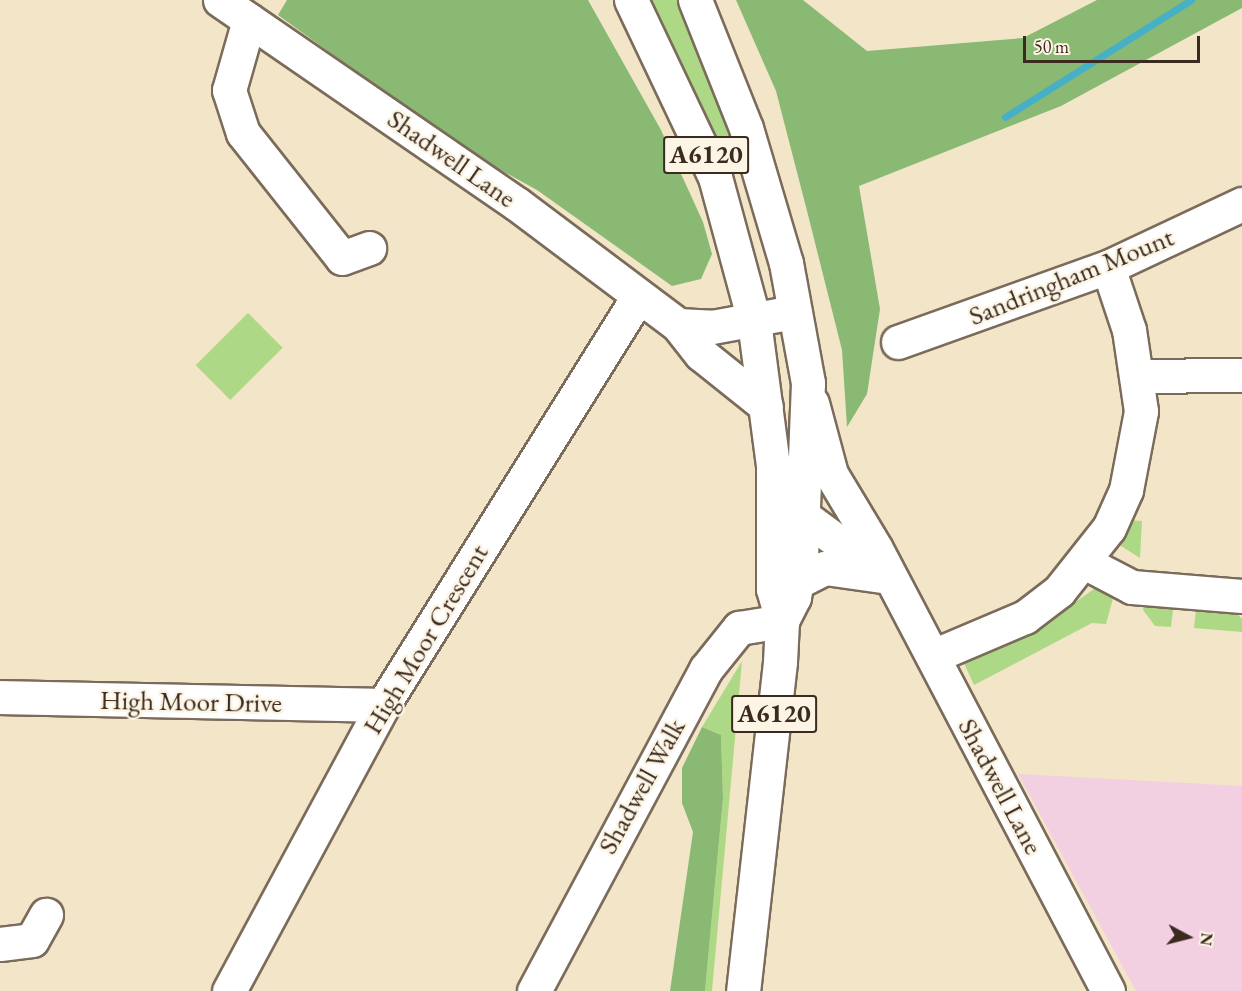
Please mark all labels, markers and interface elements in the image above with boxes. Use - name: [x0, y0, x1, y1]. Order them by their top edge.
- scale bar: [1026, 24, 1203, 62]
- text: 50 m: [1034, 35, 1069, 58]
- street label: Shadwell Lane: [382, 102, 522, 214]
- road number: A6120: [662, 132, 750, 178]
- street label: Sandringham Mount: [964, 220, 1178, 332]
- street label: High Moor Crescent: [356, 538, 494, 740]
- street label: High Moor Drive: [100, 683, 282, 719]
- road number: A6120: [730, 691, 818, 737]
- street label: Shadwell Walk: [591, 713, 691, 859]
- street label: Shadwell Lane: [952, 713, 1050, 859]
- north arrow: [1158, 907, 1218, 967]
- text: N: [1195, 932, 1218, 947]

